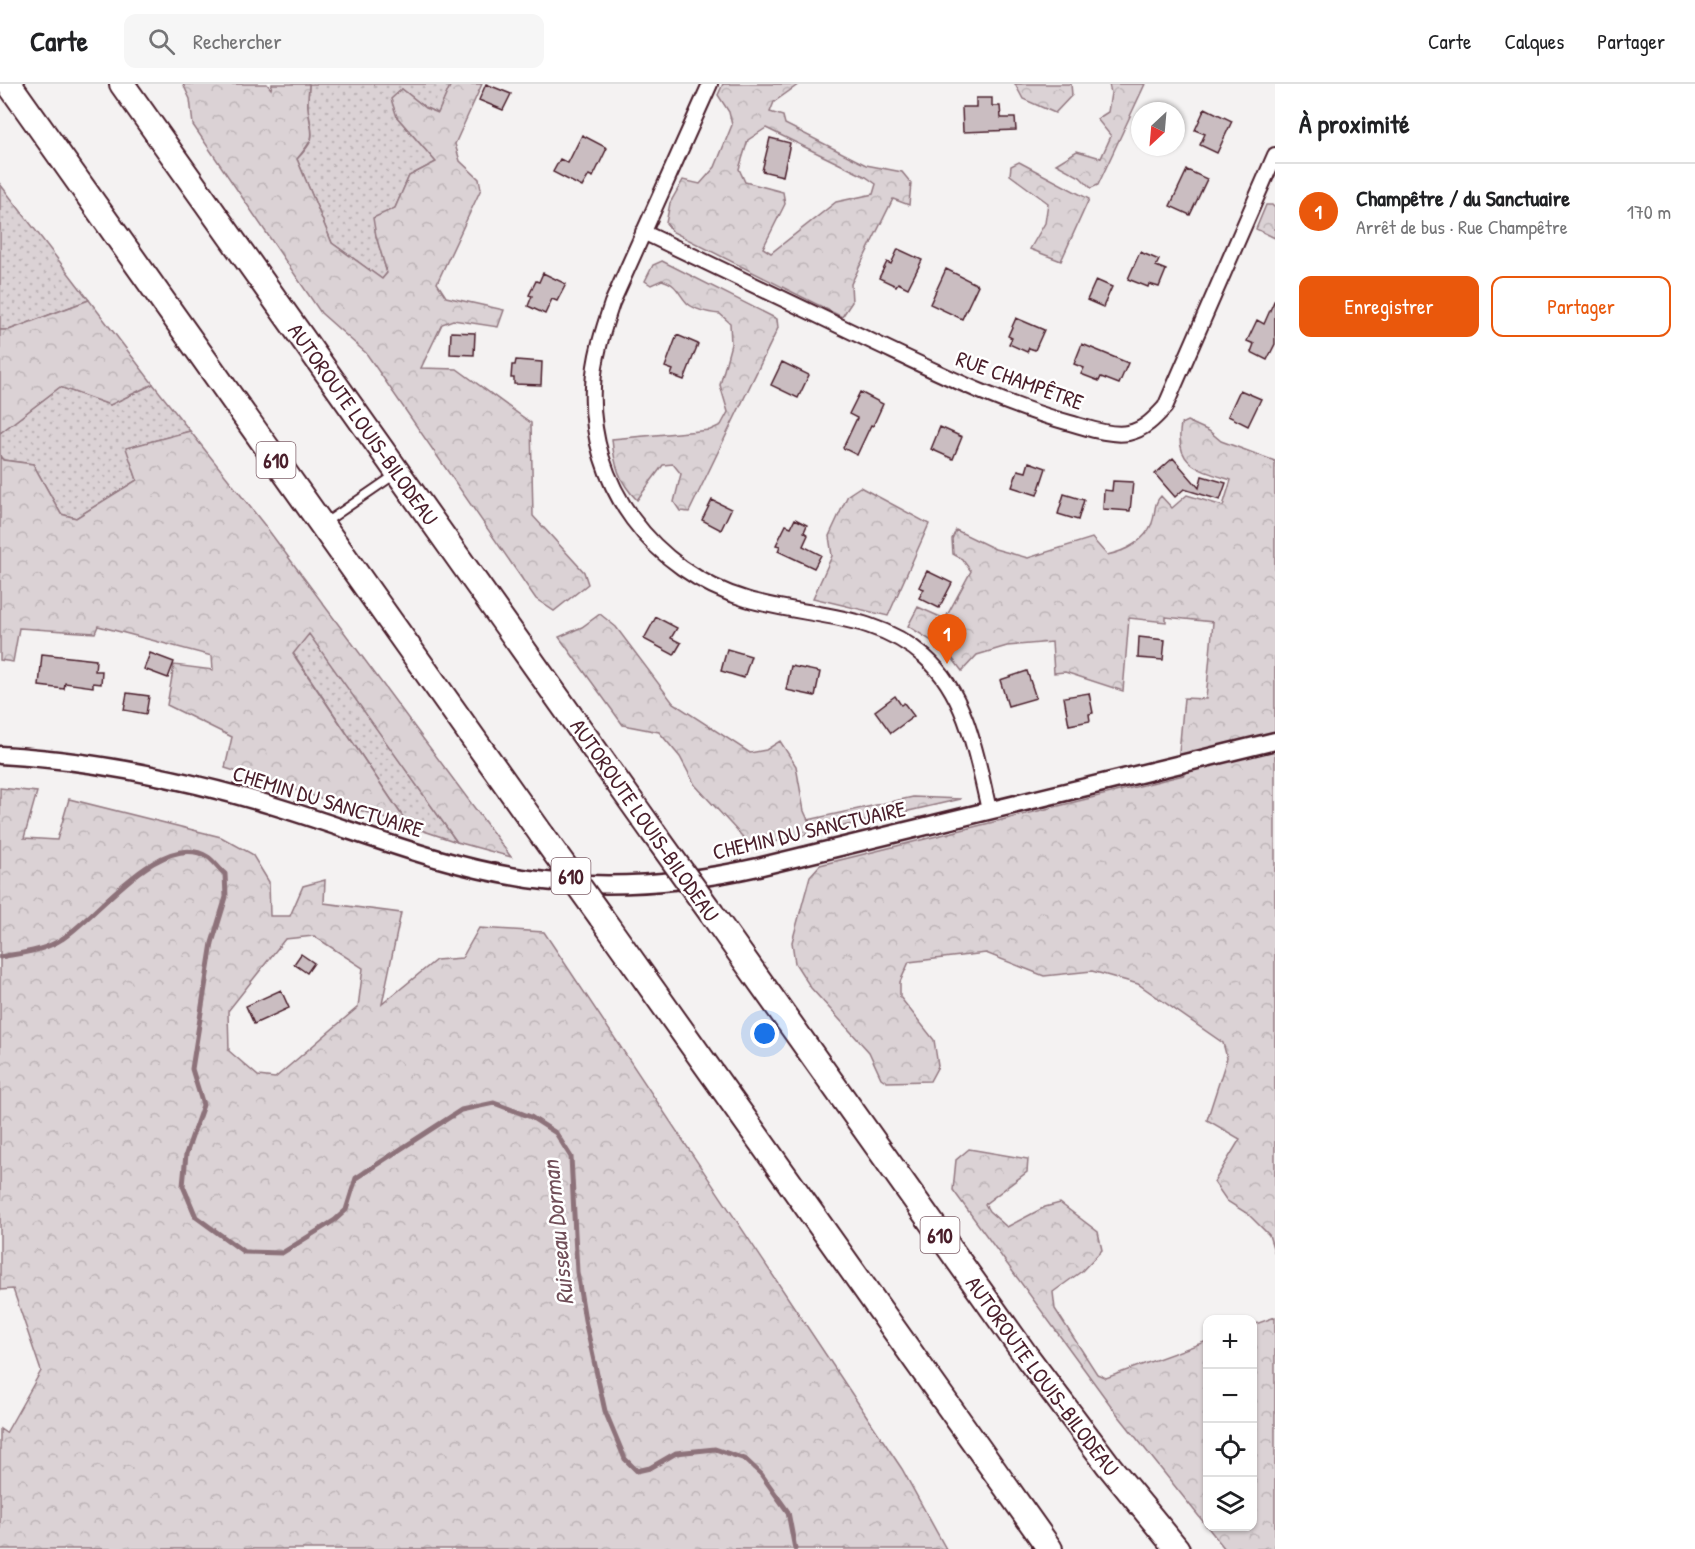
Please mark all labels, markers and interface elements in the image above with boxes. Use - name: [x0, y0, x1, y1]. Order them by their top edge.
- search box: [124, 14, 544, 68]
- text: Carte: [30, 22, 88, 60]
- icon: search: [145, 25, 178, 58]
- text: Rechercher: [193, 26, 282, 56]
- text: Carte: [1428, 27, 1471, 56]
- text: Calques: [1504, 27, 1564, 56]
- text: Partager: [1597, 27, 1665, 56]
- north arrow: [1131, 102, 1185, 156]
- text: À proximité: [1299, 106, 1410, 141]
- text: Champêtre / du Sanctuaire: [1356, 183, 1570, 213]
- text: 1: [1315, 198, 1322, 225]
- text: 170 m: [1627, 198, 1671, 225]
- text: Arrêt de bus · Rue Champêtre: [1356, 213, 1568, 240]
- button: Enregistrer: [1299, 276, 1479, 337]
- button: Partager: [1491, 276, 1671, 337]
- street label: AUTOROUTE LOUIS-BILODEAU: [281, 317, 445, 531]
- street label: RUE CHAMPÊTRE: [952, 343, 1088, 417]
- road number: 610: [256, 442, 296, 478]
- pin: 1: [928, 614, 966, 664]
- street label: AUTOROUTE LOUIS-BILODEAU: [564, 713, 726, 927]
- street label: CHEMIN DU SANCTUAIRE: [229, 758, 427, 844]
- street label: CHEMIN DU SANCTUAIRE: [709, 793, 909, 867]
- road number: 610: [552, 858, 590, 894]
- your location: [750, 1019, 779, 1048]
- water label: Ruisseau Dorman: [533, 1157, 581, 1307]
- road number: 610: [920, 1217, 960, 1253]
- street label: AUTOROUTE LOUIS-BILODEAU: [959, 1270, 1126, 1482]
- map controls: [1203, 1315, 1257, 1531]
- button: +: [1203, 1315, 1257, 1369]
- button: −: [1203, 1369, 1257, 1423]
- button: locate: [1203, 1423, 1257, 1477]
- button: layers: [1203, 1477, 1257, 1531]

